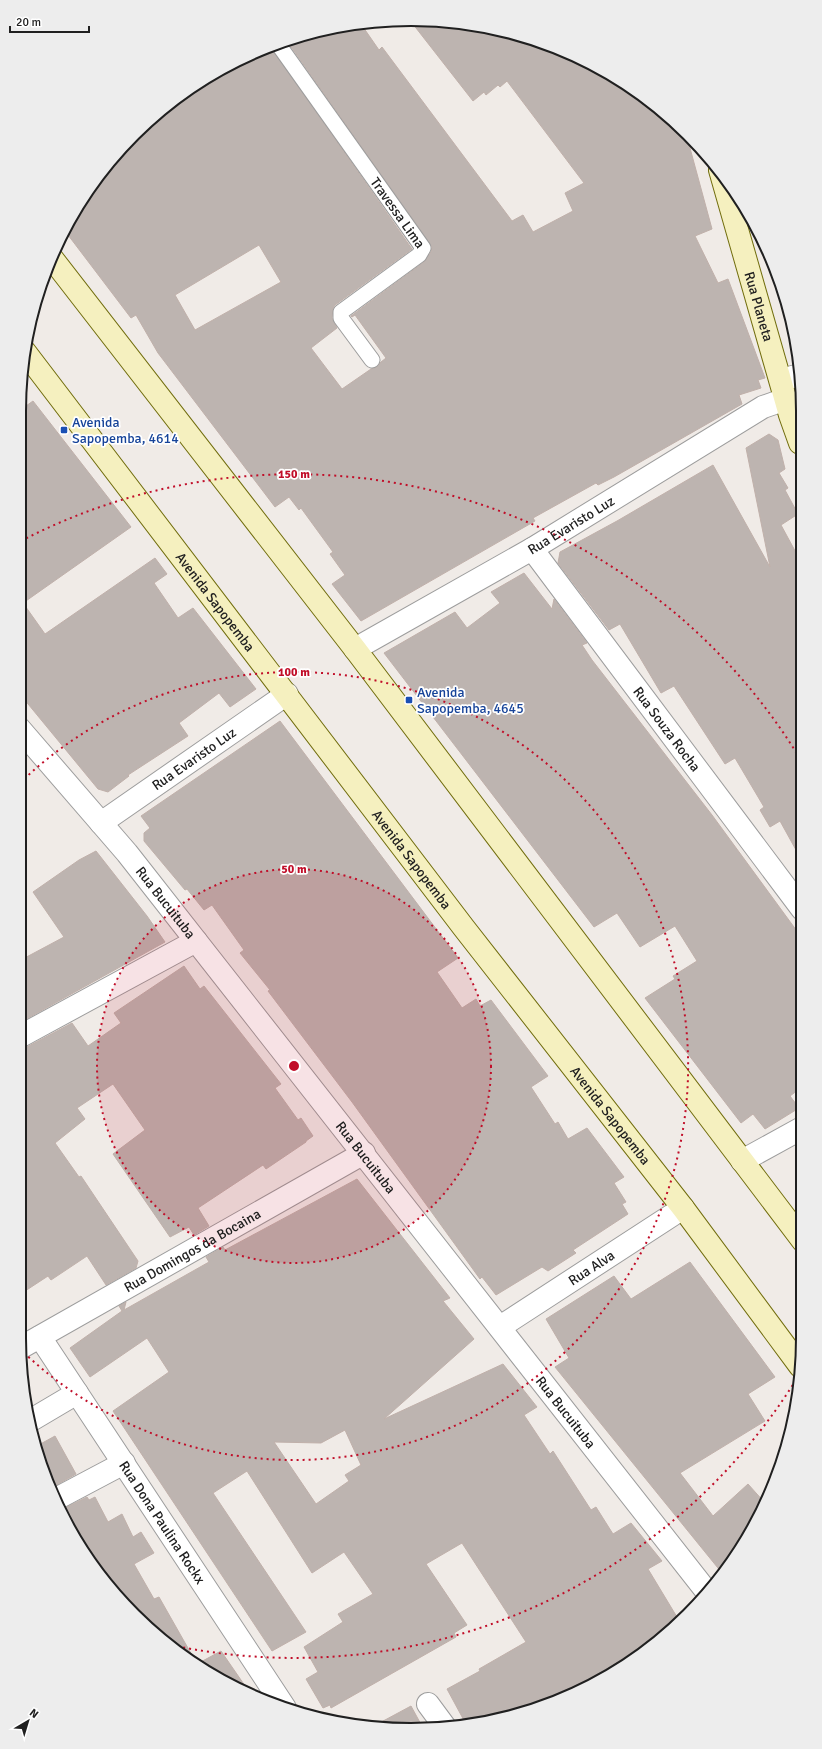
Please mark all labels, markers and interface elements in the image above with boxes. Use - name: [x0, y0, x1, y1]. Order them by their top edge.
- scale bar: [10, 8, 89, 34]
- text: 20 m: [16, 15, 41, 30]
- street label: Travessa Lima: [367, 174, 428, 252]
- street label: Rua Planeta: [740, 270, 777, 344]
- place label: Avenida Sapopemba, 4614: [72, 414, 179, 447]
- marker: Avenida Sapopemba, 4614: [59, 425, 69, 435]
- text: 150 m: [278, 467, 310, 482]
- street label: Rua Evaristo Luz: [525, 492, 618, 559]
- street label: Avenida Sapopemba: [172, 549, 258, 655]
- text: 100 m: [278, 665, 310, 680]
- street label: Rua Souza Rocha: [629, 683, 704, 775]
- place label: Avenida Sapopemba, 4645: [417, 684, 524, 717]
- marker: Avenida Sapopemba, 4645: [404, 695, 414, 705]
- street label: Rua Evaristo Luz: [149, 724, 239, 794]
- street label: Avenida Sapopemba: [368, 807, 455, 913]
- text: 50 m: [281, 862, 307, 877]
- street label: Rua Bucuituba: [132, 863, 199, 942]
- centre of rings: [287, 1059, 301, 1073]
- street label: Avenida Sapopemba: [566, 1063, 654, 1168]
- street label: Rua Bucuituba: [332, 1118, 399, 1197]
- street label: Rua Domingos da Bocaina: [121, 1205, 264, 1296]
- street label: Rua Alva: [565, 1247, 618, 1289]
- street label: Rua Bucuituba: [532, 1373, 599, 1452]
- street label: Rua Dona Paulina Rockx: [115, 1458, 209, 1588]
- north arrow: [8, 1701, 48, 1741]
- text: N: [27, 1706, 41, 1721]

